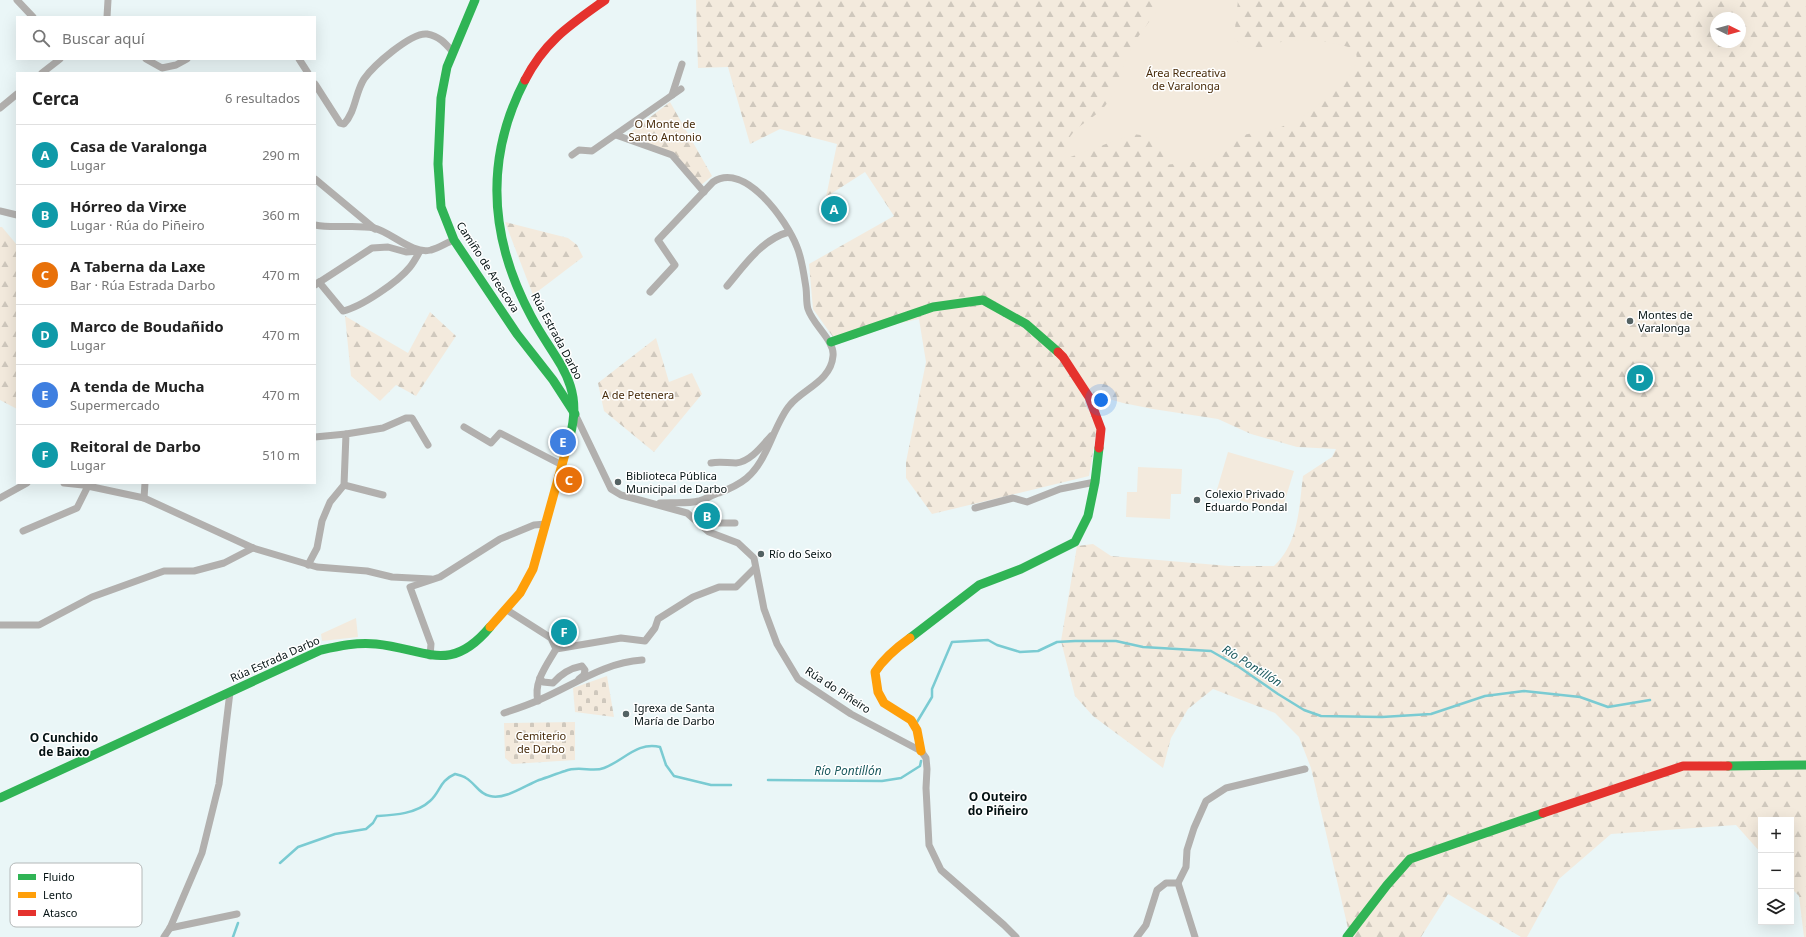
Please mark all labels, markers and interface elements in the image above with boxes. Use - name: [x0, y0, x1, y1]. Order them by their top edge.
- north arrow: [1710, 12, 1746, 48]
- search box: [16, 16, 316, 60]
- icon: search: [30, 27, 52, 49]
- text: Buscar aquí: [62, 28, 145, 48]
- park label: Área Recreativa de Varalonga: [1146, 65, 1226, 93]
- text: Cerca: [32, 87, 79, 110]
- text: 6 resultados: [225, 89, 300, 107]
- park label: O Monte de Santo Antonio: [628, 116, 702, 144]
- text: Casa de Varalonga: [70, 136, 207, 156]
- text: A: [41, 146, 50, 164]
- text: 290 m: [262, 146, 300, 164]
- text: Lugar: [70, 156, 106, 174]
- pin: A: [821, 194, 847, 224]
- text: Hórreo da Virxe: [70, 196, 187, 216]
- text: B: [41, 206, 49, 224]
- text: 360 m: [262, 206, 300, 224]
- text: Lugar · Rúa do Piñeiro: [70, 216, 205, 234]
- street label: Camiño de Areacova: [453, 218, 523, 315]
- text: A Taberna da Laxe: [70, 256, 206, 276]
- text: C: [41, 266, 49, 284]
- text: 470 m: [262, 266, 300, 284]
- text: Bar · Rúa Estrada Darbo: [70, 276, 215, 294]
- street label: Rúa Estrada Darbo: [528, 290, 587, 382]
- place label: Montes de Varalonga: [1638, 307, 1693, 335]
- text: Marco de Boudañido: [70, 316, 224, 336]
- marker: Montes de Varalonga: [1625, 316, 1635, 326]
- text: D: [40, 326, 50, 344]
- text: 470 m: [262, 326, 300, 344]
- text: Lugar: [70, 336, 106, 354]
- pin: D: [1627, 363, 1653, 393]
- text: A tenda de Mucha: [70, 376, 205, 396]
- text: E: [41, 386, 49, 404]
- text: 470 m: [262, 386, 300, 404]
- park label: A de Petenera: [602, 387, 674, 402]
- your location: [1091, 390, 1111, 410]
- text: Supermercado: [70, 396, 160, 414]
- pin: E: [550, 427, 576, 457]
- text: Reitoral de Darbo: [70, 436, 201, 456]
- text: F: [41, 446, 49, 464]
- text: 510 m: [262, 446, 300, 464]
- text: Lugar: [70, 456, 106, 474]
- pin: C: [556, 465, 582, 495]
- place label: Biblioteca Pública Municipal de Darbo: [626, 468, 728, 496]
- marker: Biblioteca Pública Municipal de Darbo: [613, 477, 623, 487]
- place label: Colexio Privado Eduardo Pondal: [1205, 486, 1287, 514]
- marker: Colexio Privado Eduardo Pondal: [1192, 495, 1202, 505]
- pin: B: [694, 501, 720, 531]
- place label: Río do Seixo: [769, 546, 832, 561]
- marker: Río do Seixo: [756, 549, 766, 559]
- pin: F: [551, 617, 577, 647]
- street label: Rúa Estrada Darbo: [228, 632, 322, 685]
- water label: Río Pontillón: [1219, 641, 1285, 691]
- street label: Rúa do Piñeiro: [803, 663, 874, 717]
- place label: Igrexa de Santa María de Darbo: [634, 700, 715, 728]
- marker: Igrexa de Santa María de Darbo: [621, 709, 631, 719]
- park label: Cemiterio de Darbo: [516, 728, 567, 756]
- district label: O Cunchido de Baixo: [30, 729, 98, 760]
- water label: Río Pontillón: [814, 762, 882, 779]
- district label: O Outeiro do Piñeiro: [968, 788, 1028, 819]
- map controls: [1758, 817, 1794, 925]
- button: +: [1758, 817, 1794, 853]
- button: −: [1758, 853, 1794, 889]
- legend: [10, 863, 142, 927]
- text: Fluido: [43, 869, 75, 884]
- text: Lento: [43, 887, 73, 902]
- button: layers: [1758, 889, 1794, 925]
- text: Atasco: [43, 905, 78, 920]

